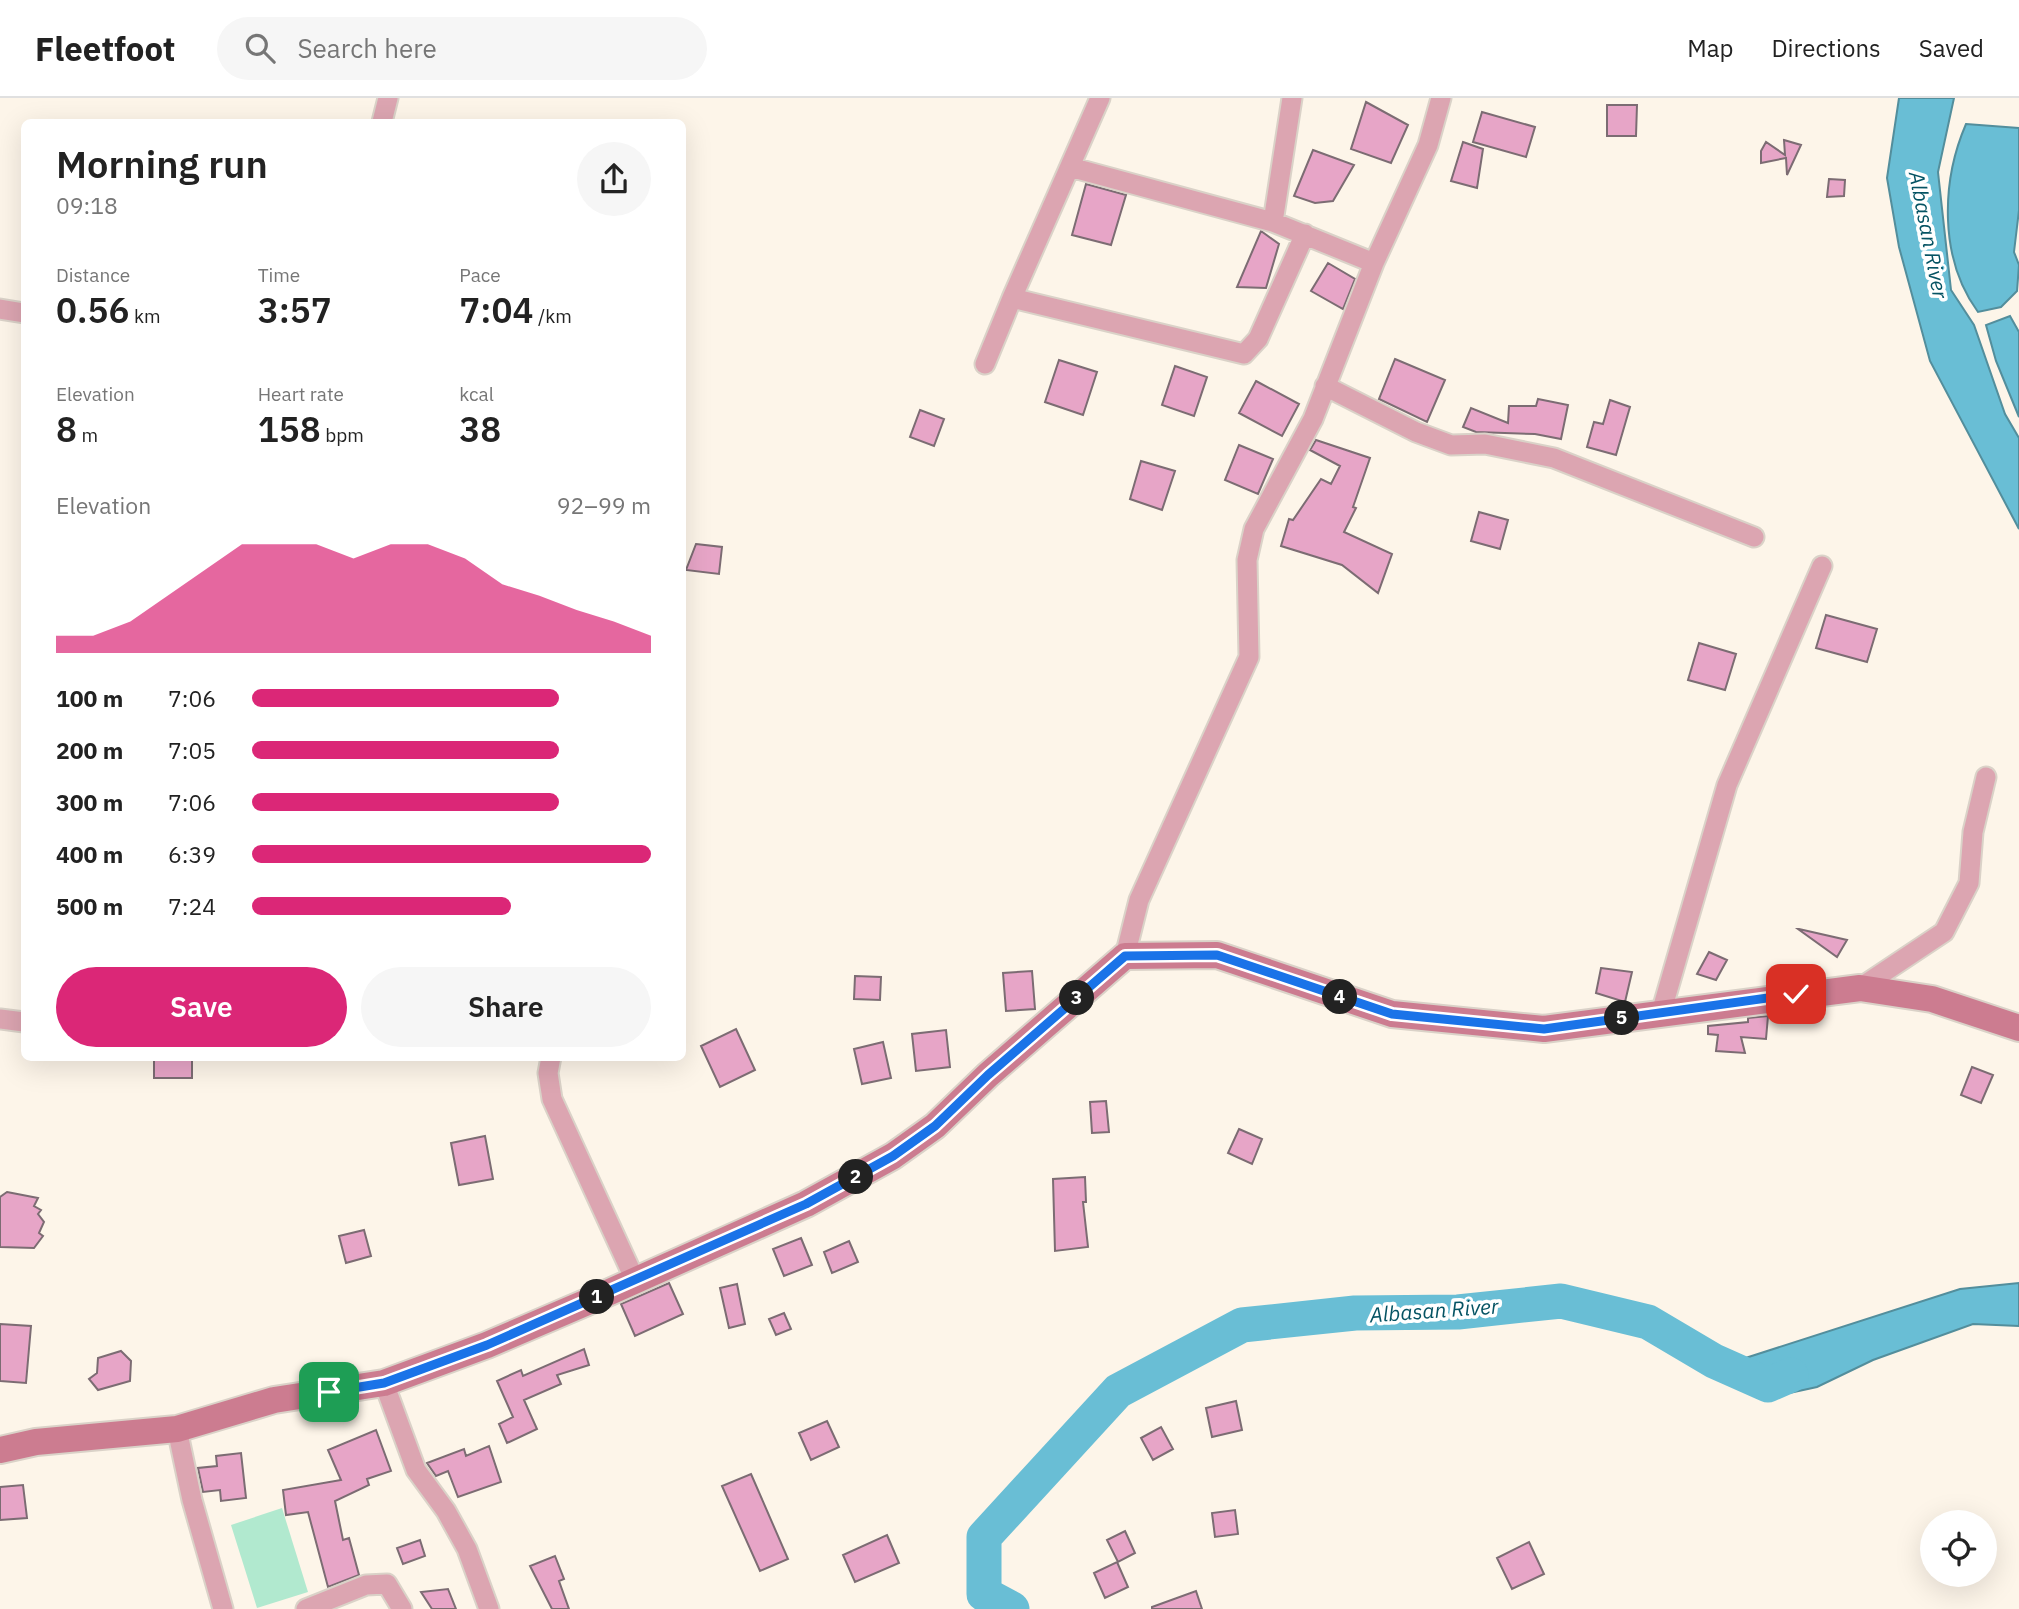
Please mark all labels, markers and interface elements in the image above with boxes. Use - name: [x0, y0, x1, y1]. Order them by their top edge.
- search box: [217, 17, 707, 80]
- text: Fleetfoot: [35, 27, 175, 70]
- icon: search: [241, 29, 279, 67]
- text: Search here: [297, 31, 437, 65]
- text: Map: [1687, 32, 1733, 64]
- text: Directions: [1771, 32, 1881, 64]
- text: Saved: [1919, 32, 1984, 64]
- text: Morning run: [56, 139, 268, 188]
- button: share: [577, 142, 651, 216]
- water label: Albasan River: [1903, 168, 1955, 302]
- text: 09:18: [56, 190, 118, 220]
- text: Distance: [56, 263, 130, 287]
- text: Time: [258, 263, 300, 287]
- text: Pace: [459, 263, 501, 287]
- text: 0.56: [56, 287, 129, 333]
- text: 3:57: [258, 287, 332, 333]
- text: 7:04: [459, 287, 534, 333]
- text: km: [129, 304, 161, 328]
- text: /km: [534, 304, 572, 328]
- text: Elevation: [56, 382, 135, 406]
- text: Heart rate: [258, 382, 344, 406]
- text: kcal: [459, 382, 494, 406]
- text: 8: [56, 406, 77, 452]
- text: 158: [258, 406, 321, 452]
- text: 38: [459, 406, 501, 452]
- text: m: [77, 423, 98, 447]
- text: bpm: [321, 423, 364, 447]
- text: Elevation: [56, 490, 151, 520]
- text: 92–99 m: [557, 490, 651, 520]
- text: 100 m: [56, 683, 123, 713]
- text: 7:06: [168, 683, 216, 713]
- text: 200 m: [56, 735, 123, 765]
- text: 7:05: [168, 735, 216, 765]
- text: 300 m: [56, 787, 123, 817]
- text: 7:06: [168, 787, 216, 817]
- text: 400 m: [56, 839, 123, 869]
- text: 6:39: [168, 839, 216, 869]
- text: 500 m: [56, 891, 123, 921]
- text: 7:24: [168, 891, 216, 921]
- pin: [1766, 964, 1826, 1024]
- button: Save: [56, 967, 347, 1047]
- button: Share: [361, 967, 651, 1047]
- icon: check: [1777, 975, 1815, 1013]
- pin: 4: [1322, 979, 1358, 1014]
- pin: 3: [1060, 981, 1094, 1016]
- text: 4: [1334, 984, 1345, 1008]
- text: 3: [1071, 985, 1082, 1009]
- pin: 5: [1604, 1000, 1640, 1035]
- text: 5: [1616, 1005, 1627, 1029]
- pin: 2: [838, 1160, 874, 1194]
- text: 2: [850, 1164, 861, 1188]
- pin: 1: [580, 1280, 614, 1314]
- text: 1: [591, 1284, 602, 1308]
- water label: Albasan River: [1368, 1291, 1501, 1329]
- pin: [299, 1362, 359, 1422]
- icon: arrive: [310, 1373, 348, 1411]
- map controls: [1920, 1510, 1997, 1587]
- button: locate: [1920, 1510, 1997, 1587]

